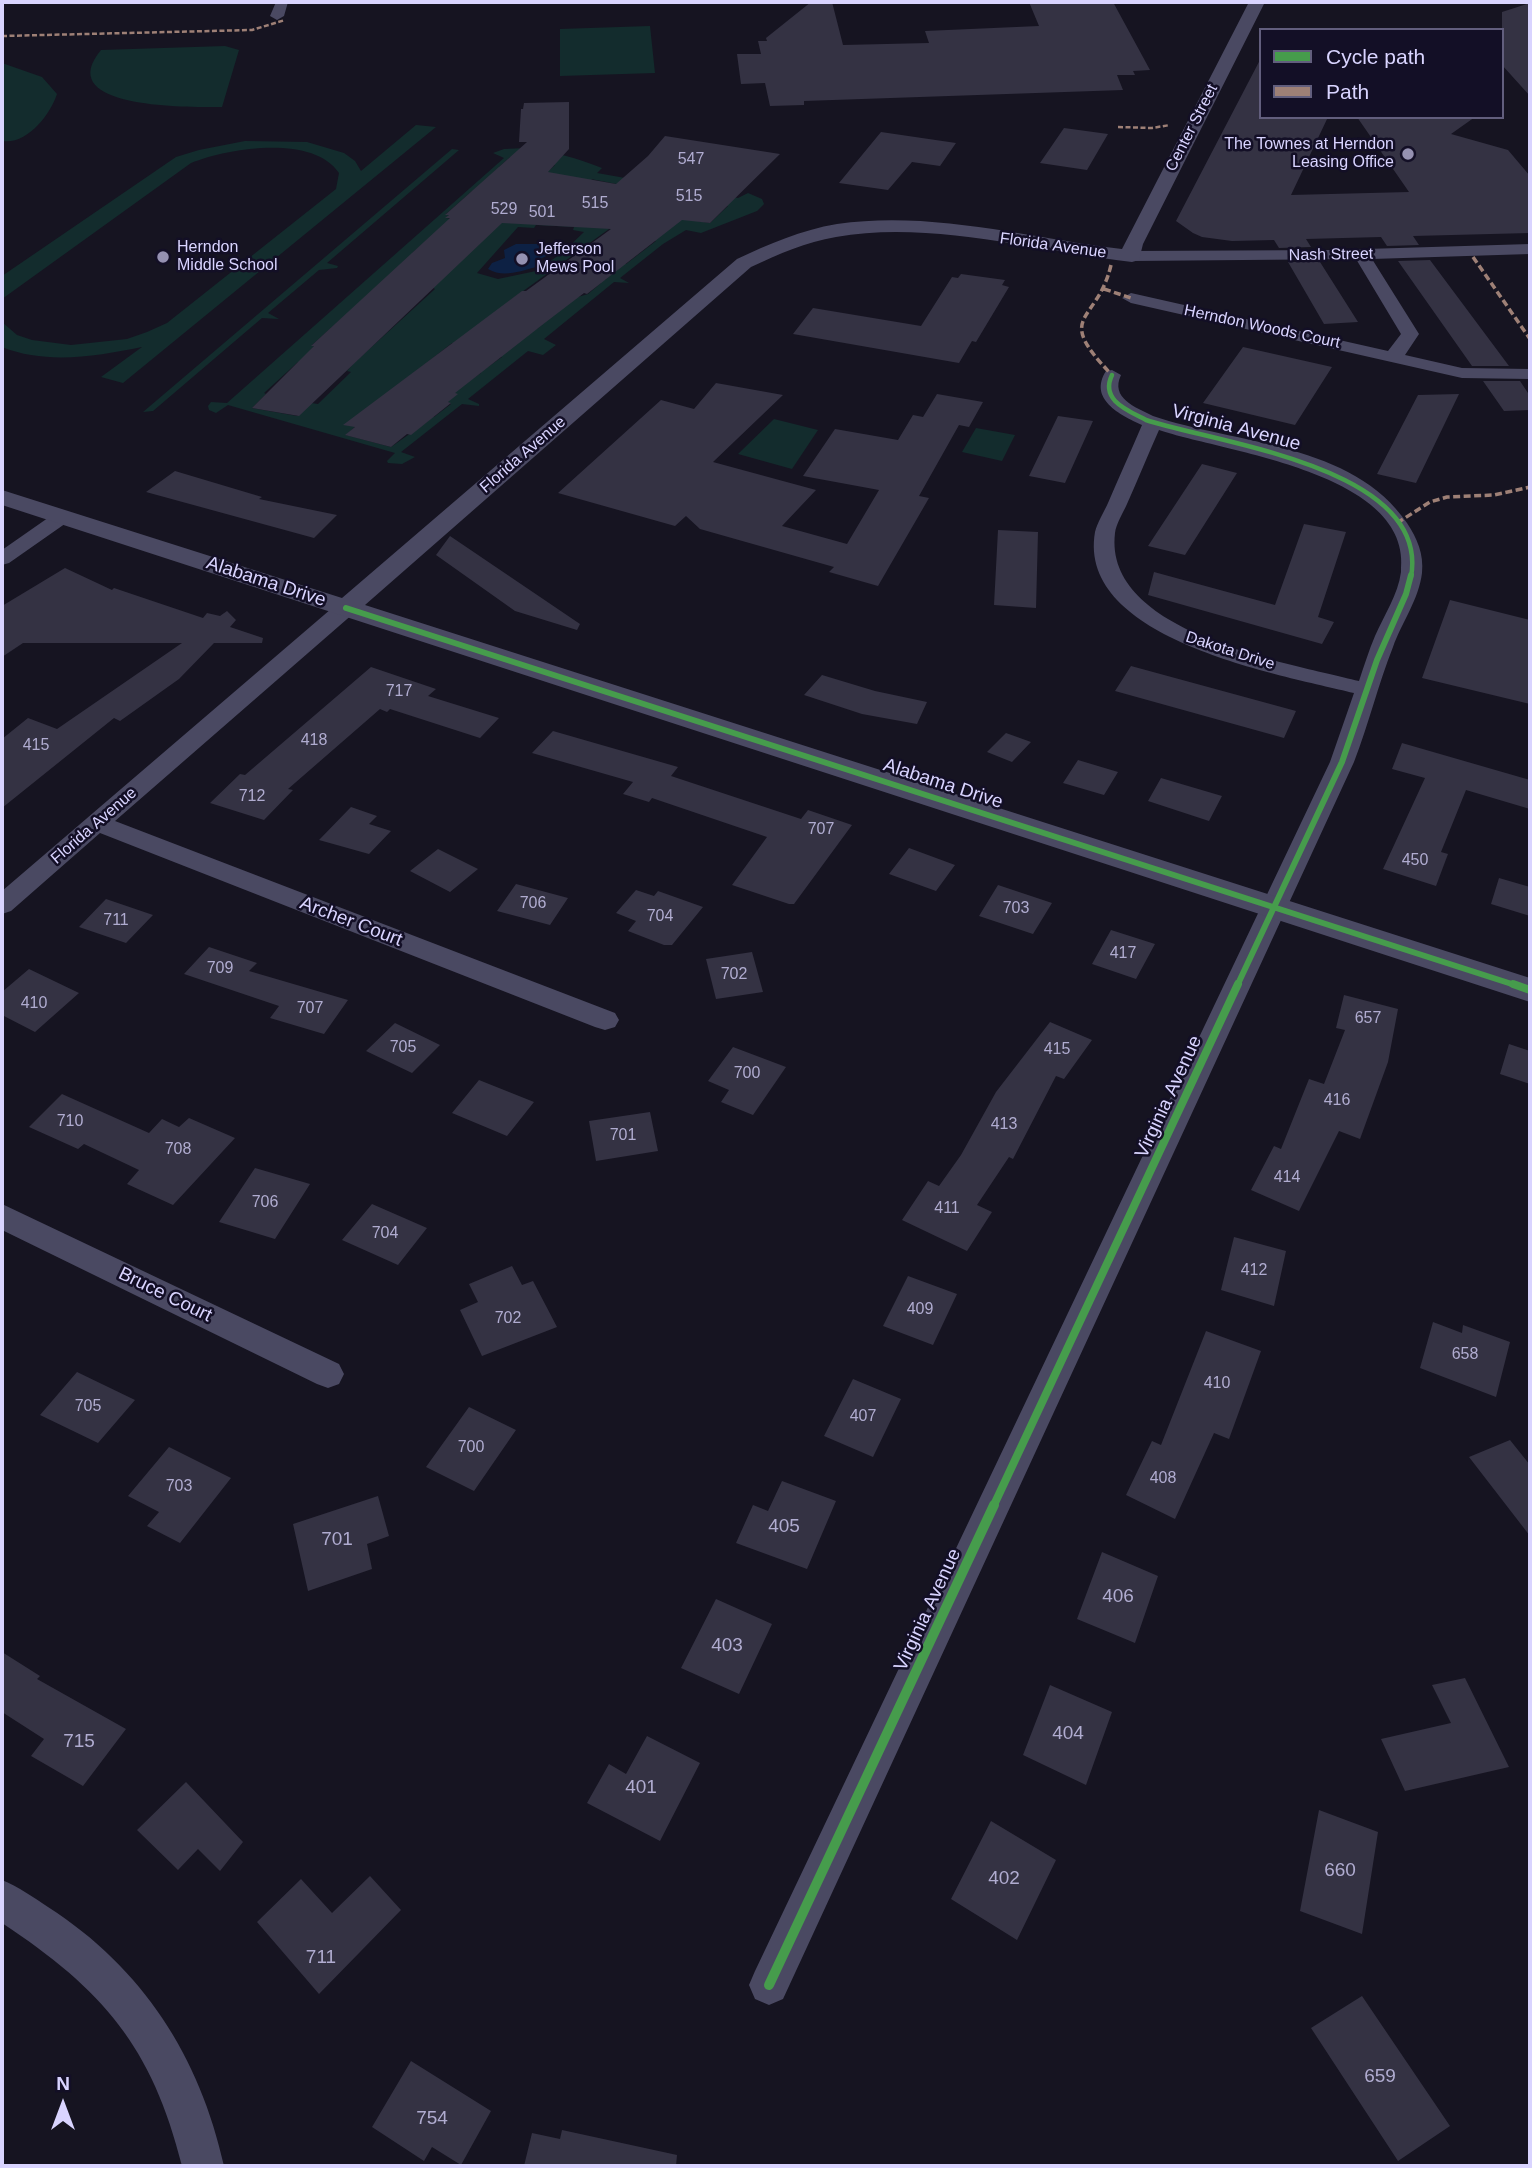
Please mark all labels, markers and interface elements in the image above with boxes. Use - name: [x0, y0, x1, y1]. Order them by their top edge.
- legend: [1259, 28, 1504, 119]
- text: Cycle path: [1326, 45, 1425, 68]
- text: Path: [1326, 80, 1369, 103]
- street label: Center Street: [1162, 81, 1222, 175]
- place label: The Townes at Herndon Leasing Office: [1224, 135, 1394, 173]
- marker: The Townes at Herndon Leasing Office: [1400, 146, 1416, 162]
- house number: 547: [678, 150, 704, 170]
- house number: 515: [676, 187, 702, 207]
- house number: 515: [582, 194, 608, 214]
- house number: 529: [491, 200, 517, 220]
- house number: 501: [529, 203, 555, 223]
- street label: Florida Avenue: [999, 229, 1107, 263]
- place label: Herndon Middle School: [177, 238, 278, 276]
- place label: Jefferson Mews Pool: [536, 240, 614, 278]
- street label: Nash Street: [1289, 245, 1373, 265]
- marker: Herndon Middle School: [155, 249, 171, 265]
- marker: Jefferson Mews Pool: [514, 251, 530, 267]
- street label: Herndon Woods Court: [1182, 301, 1342, 353]
- street label: Virginia Avenue: [1169, 400, 1303, 456]
- street label: Florida Avenue: [476, 413, 570, 497]
- street label: Alabama Drive: [203, 552, 329, 612]
- street label: Dakota Drive: [1183, 628, 1277, 674]
- house number: 717: [386, 682, 412, 702]
- house number: 418: [301, 731, 327, 751]
- house number: 415: [23, 736, 49, 756]
- street label: Alabama Drive: [880, 754, 1006, 814]
- street label: Florida Avenue: [47, 784, 141, 868]
- house number: 712: [239, 787, 265, 807]
- house number: 707: [808, 820, 834, 840]
- house number: 450: [1402, 851, 1428, 871]
- street label: Archer Court: [297, 892, 405, 952]
- house number: 706: [520, 894, 546, 914]
- house number: 703: [1003, 899, 1029, 919]
- house number: 704: [647, 907, 673, 927]
- house number: 711: [103, 911, 129, 931]
- house number: 417: [1110, 944, 1136, 964]
- house number: 709: [207, 959, 233, 979]
- house number: 702: [721, 965, 747, 985]
- house number: 410: [21, 994, 47, 1014]
- house number: 707: [297, 999, 323, 1019]
- house number: 657: [1355, 1009, 1381, 1029]
- street label: Virginia Avenue: [1131, 1032, 1207, 1162]
- house number: 705: [390, 1038, 416, 1058]
- house number: 415: [1044, 1040, 1070, 1060]
- house number: 700: [734, 1064, 760, 1084]
- house number: 416: [1324, 1091, 1350, 1111]
- house number: 710: [57, 1112, 83, 1132]
- house number: 413: [991, 1115, 1017, 1135]
- house number: 701: [610, 1126, 636, 1146]
- house number: 708: [165, 1140, 191, 1160]
- house number: 414: [1274, 1168, 1300, 1188]
- house number: 706: [252, 1193, 278, 1213]
- house number: 411: [934, 1199, 960, 1219]
- house number: 704: [372, 1224, 398, 1244]
- house number: 412: [1241, 1261, 1267, 1281]
- street label: Bruce Court: [114, 1263, 216, 1327]
- house number: 409: [907, 1300, 933, 1320]
- house number: 702: [495, 1309, 521, 1329]
- house number: 658: [1452, 1345, 1478, 1365]
- house number: 410: [1204, 1374, 1230, 1394]
- house number: 705: [75, 1397, 101, 1417]
- house number: 407: [850, 1407, 876, 1427]
- house number: 700: [458, 1438, 484, 1458]
- house number: 408: [1150, 1469, 1176, 1489]
- house number: 703: [166, 1477, 192, 1497]
- house number: 405: [768, 1516, 800, 1538]
- house number: 701: [321, 1529, 353, 1551]
- street label: Virginia Avenue: [890, 1545, 966, 1675]
- house number: 406: [1102, 1586, 1134, 1608]
- house number: 403: [711, 1635, 743, 1657]
- house number: 404: [1052, 1723, 1084, 1745]
- house number: 715: [63, 1731, 95, 1753]
- house number: 401: [625, 1777, 657, 1799]
- house number: 660: [1324, 1860, 1356, 1882]
- house number: 402: [988, 1868, 1020, 1890]
- house number: 711: [306, 1947, 336, 1969]
- house number: 659: [1364, 2066, 1396, 2088]
- north arrow: [28, 2070, 98, 2140]
- text: N: [56, 2073, 70, 2094]
- house number: 754: [416, 2108, 448, 2130]

